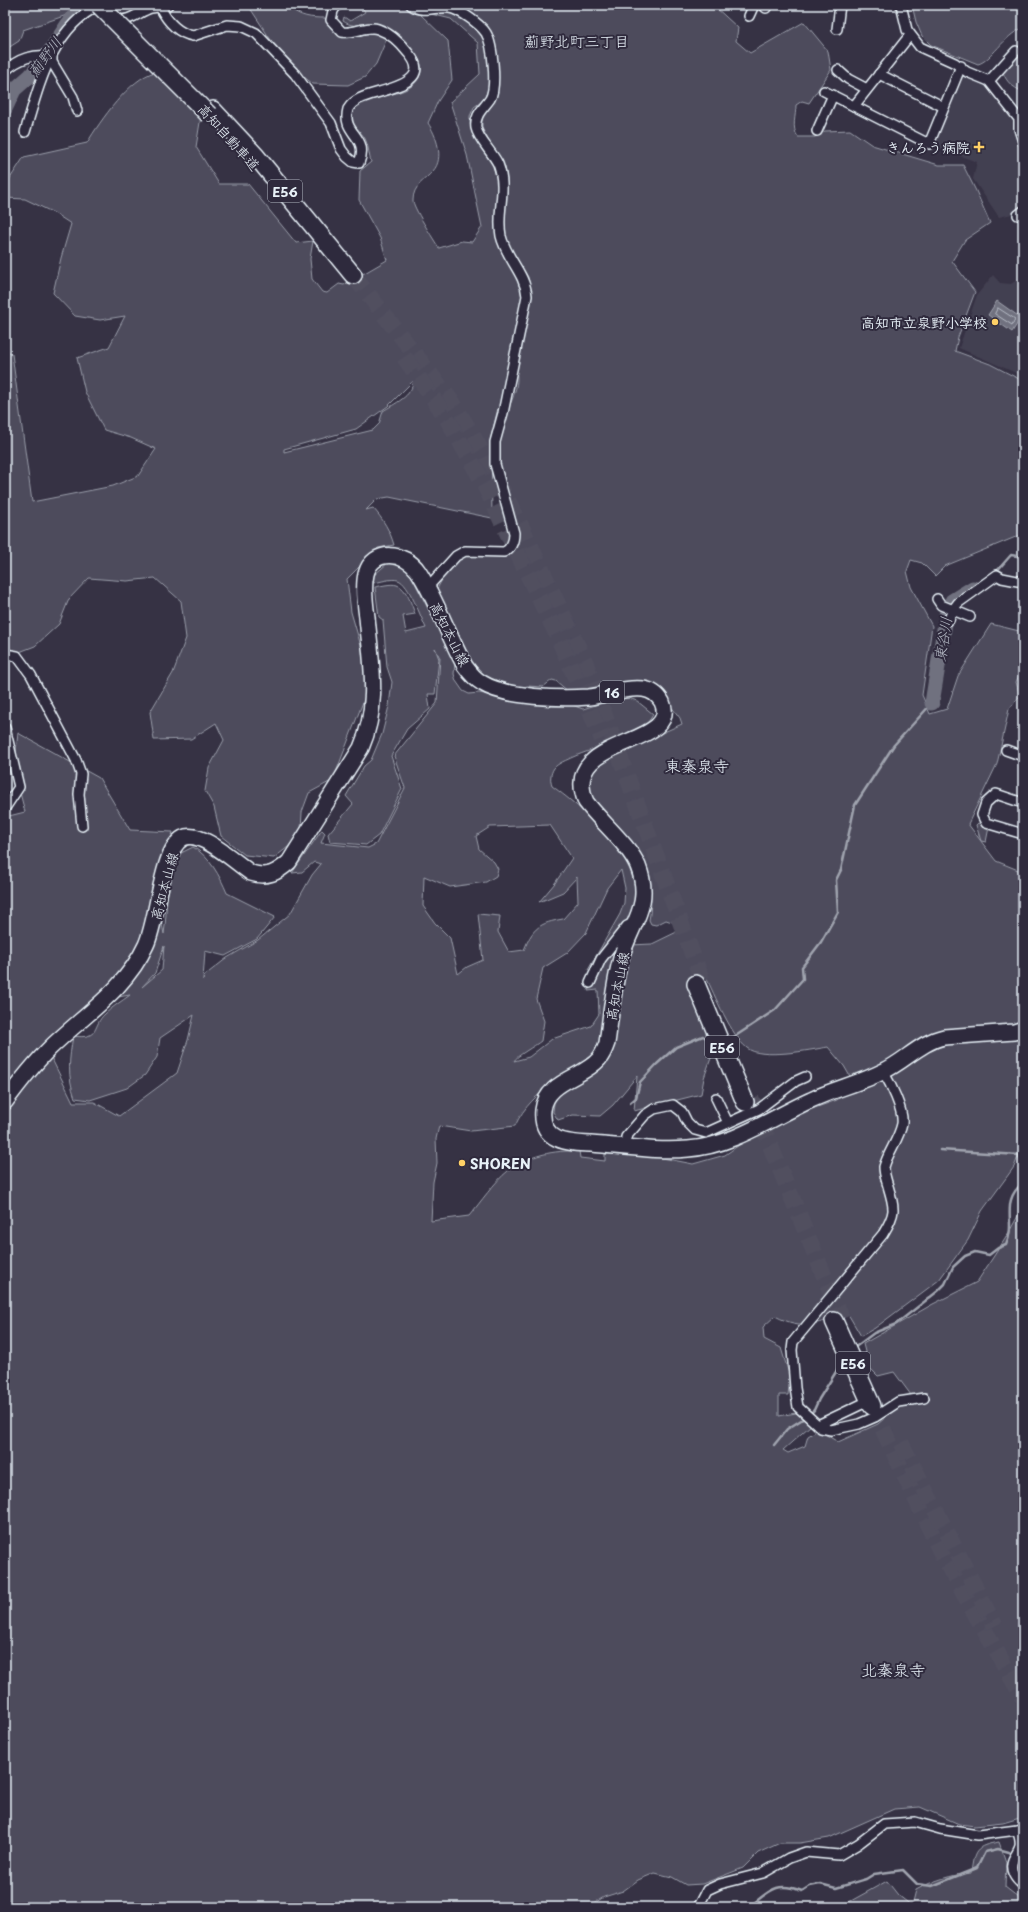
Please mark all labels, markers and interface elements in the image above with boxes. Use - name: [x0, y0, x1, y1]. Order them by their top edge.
- district label: 薊野北町三丁目: [524, 29, 630, 52]
- water label: 薊野川: [21, 31, 67, 81]
- street label: 高知自動車道: [193, 99, 265, 175]
- place label: きんろう病院: [886, 137, 970, 158]
- marker: きんろう病院: [973, 141, 985, 153]
- road number: E56: [268, 180, 302, 202]
- place label: 高知市立泉野小学校: [861, 312, 987, 333]
- marker: 高知市立泉野小学校: [990, 317, 1000, 327]
- street label: 高知本山線: [425, 598, 475, 670]
- water label: 東谷川: [927, 615, 957, 663]
- road number: 16: [600, 681, 624, 703]
- district label: 東秦泉寺: [665, 753, 729, 777]
- street label: 高知本山線: [145, 849, 183, 923]
- street label: 高知本山線: [600, 950, 634, 1022]
- road number: E56: [705, 1036, 739, 1058]
- place label: SHOREN: [470, 1153, 531, 1174]
- marker: SHOREN: [457, 1158, 467, 1168]
- road number: E56: [836, 1352, 870, 1374]
- district label: 北秦泉寺: [861, 1657, 925, 1681]

